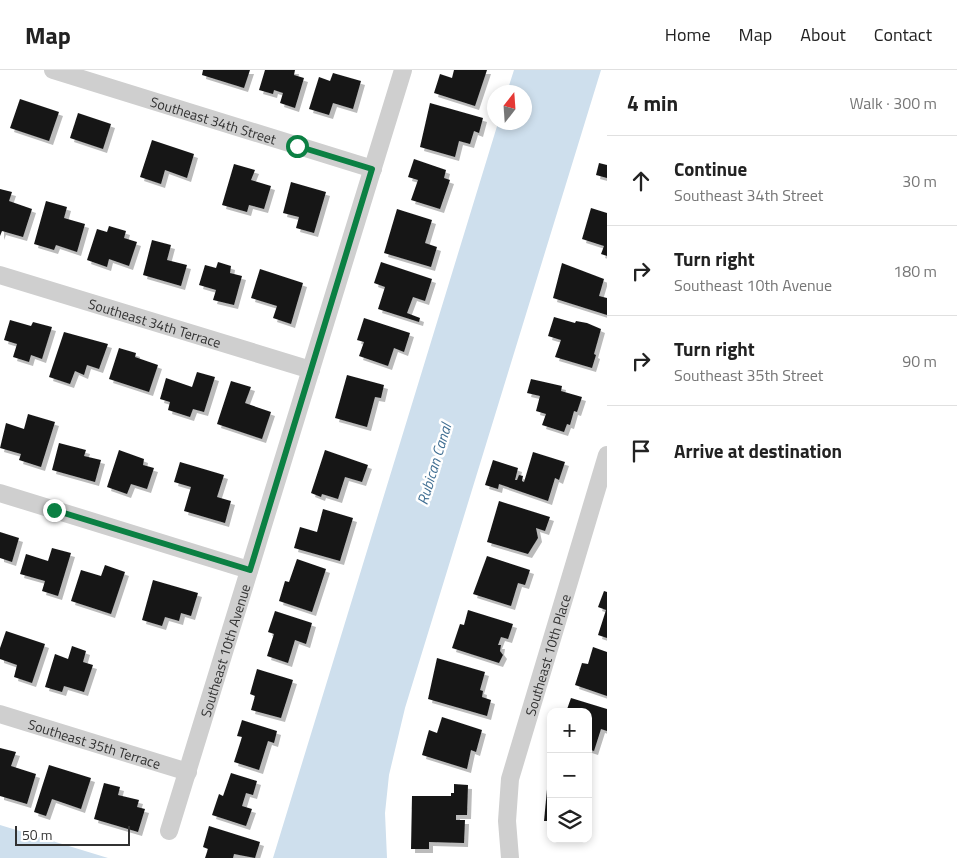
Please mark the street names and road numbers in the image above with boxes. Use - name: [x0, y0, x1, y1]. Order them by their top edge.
- street label: Southeast 34th Street: [148, 90, 279, 149]
- street label: Southeast 34th Terrace: [86, 292, 224, 352]
- street label: Southeast 10th Avenue: [194, 581, 255, 720]
- street label: Southeast 10th Place: [519, 591, 575, 718]
- street label: Southeast 35th Terrace: [26, 713, 164, 774]

